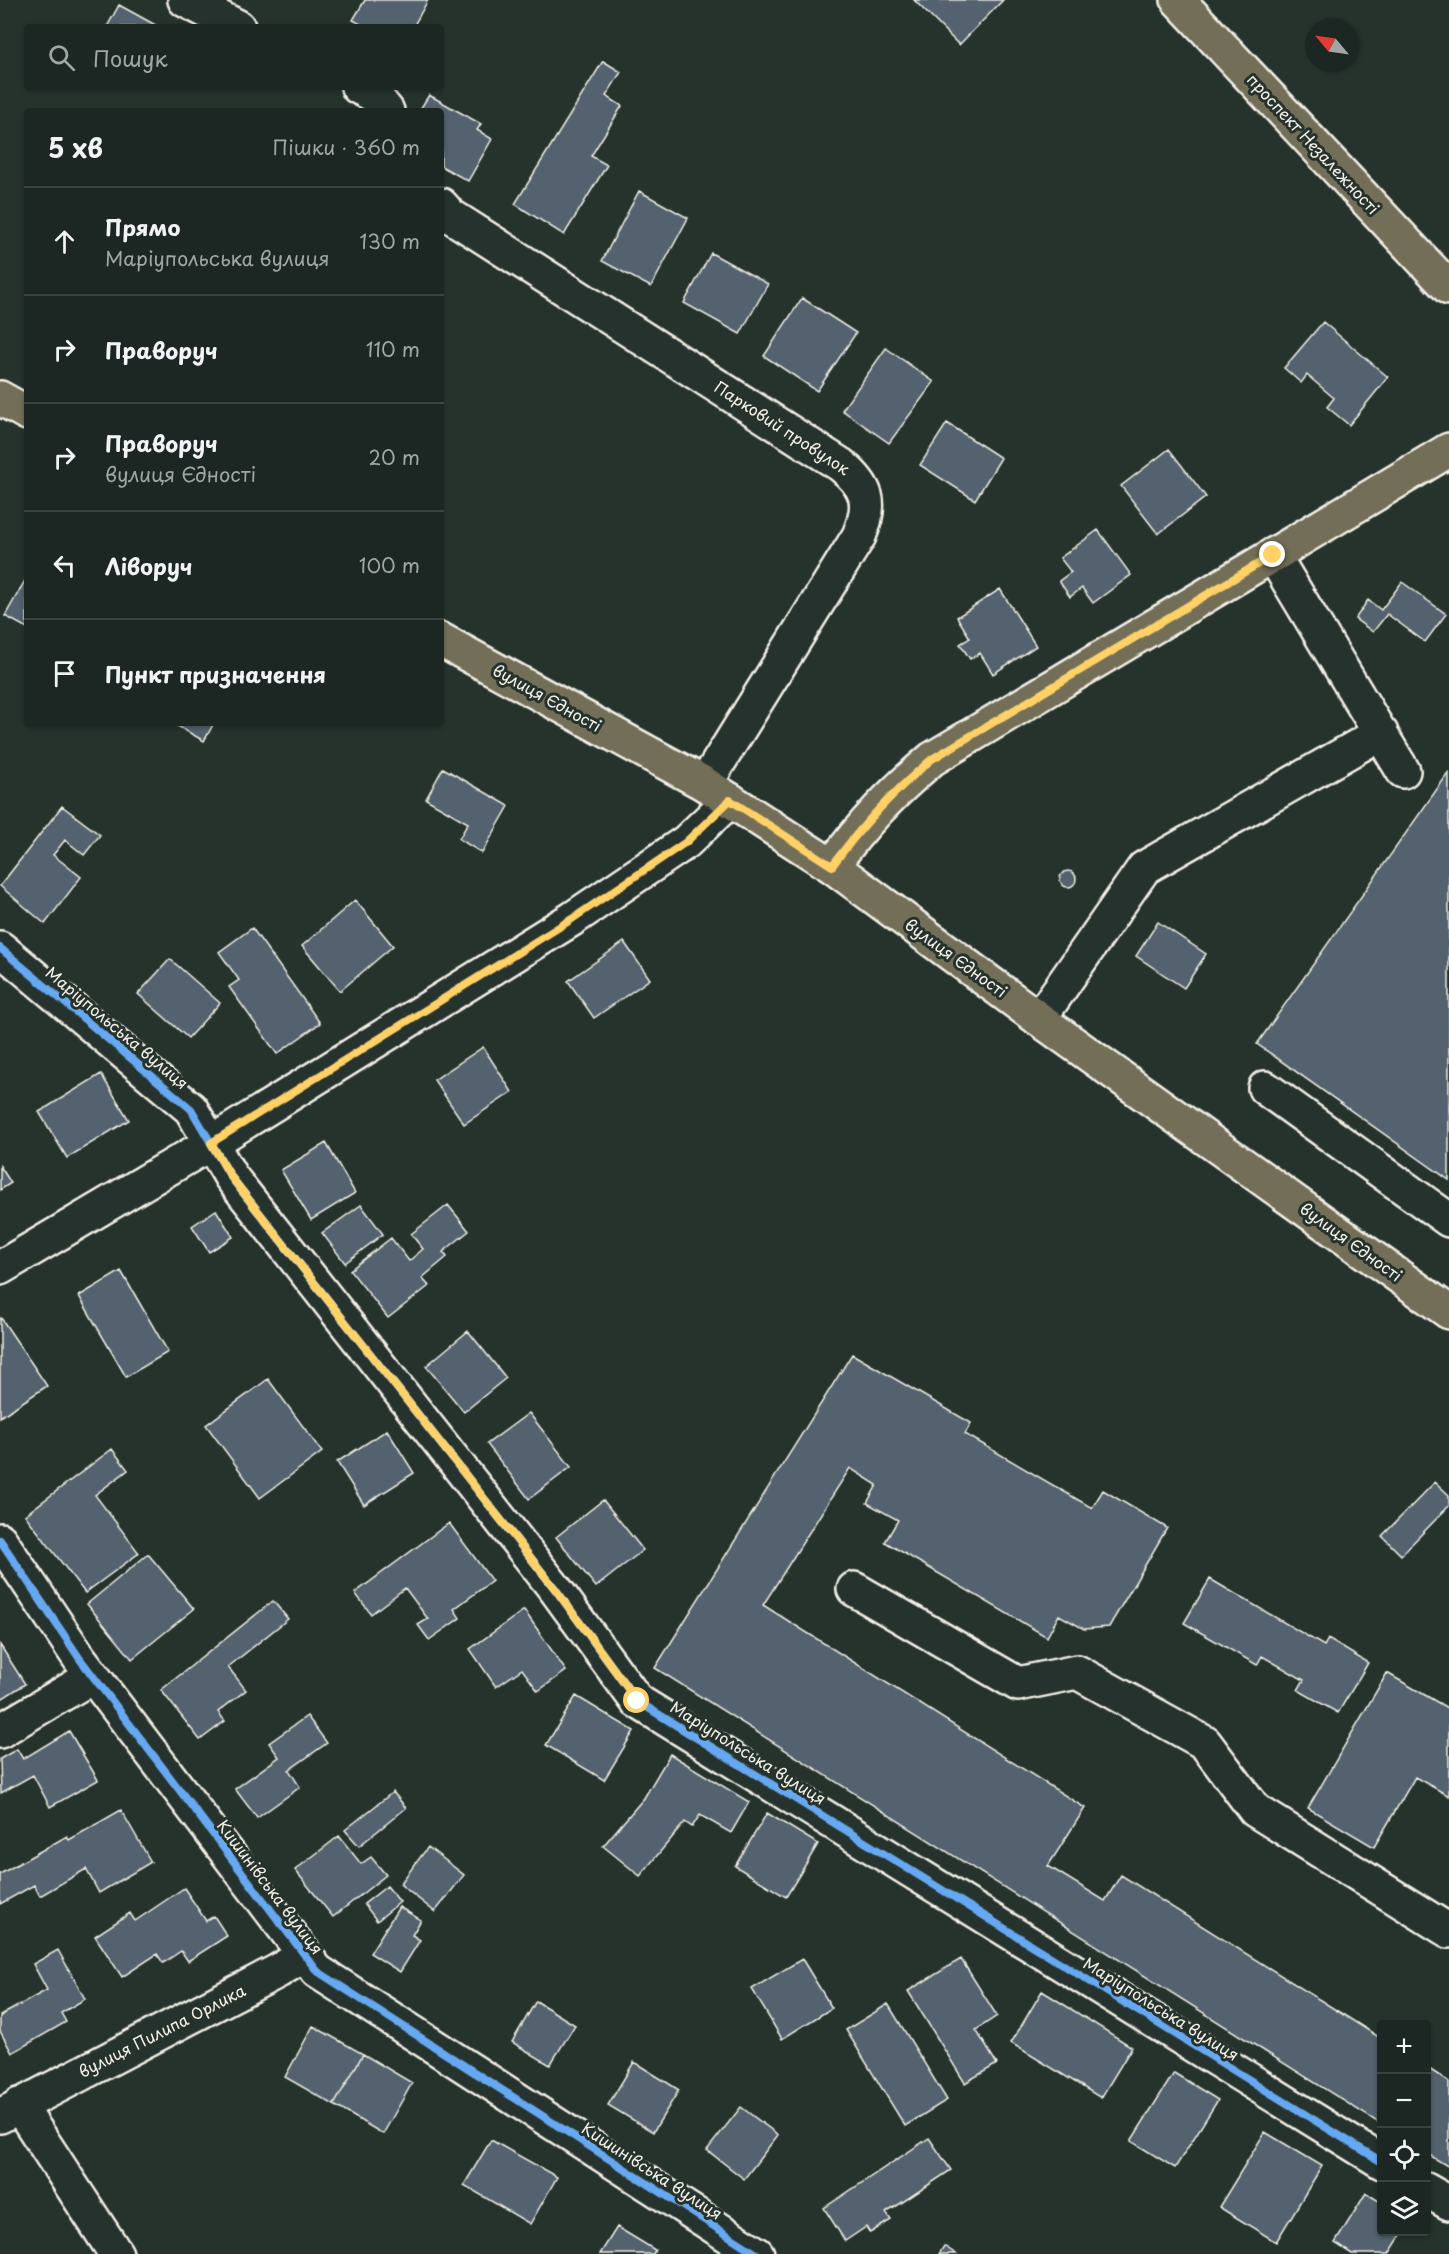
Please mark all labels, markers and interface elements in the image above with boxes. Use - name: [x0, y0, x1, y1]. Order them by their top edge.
- north arrow: [1305, 18, 1359, 72]
- search box: [24, 24, 444, 90]
- icon: search: [45, 41, 78, 74]
- text: Пошук: [93, 41, 168, 74]
- street label: проспект Незалежності: [1242, 68, 1385, 219]
- text: 5 хв: [48, 128, 103, 167]
- text: Пішки · 360 m: [272, 132, 420, 162]
- text: Прямо: [105, 210, 180, 243]
- icon: ahead: [48, 225, 81, 258]
- text: 130 m: [360, 226, 420, 256]
- text: Маріупольська вулиця: [105, 243, 330, 273]
- icon: right: [48, 333, 81, 366]
- text: Праворуч: [105, 333, 218, 366]
- text: 110 m: [366, 334, 420, 364]
- street label: Парковий провулок: [710, 374, 855, 480]
- text: Праворуч: [105, 426, 218, 459]
- icon: right: [48, 441, 81, 474]
- text: 20 m: [368, 442, 420, 472]
- text: вулиця Єдності: [105, 459, 256, 489]
- route end: [1259, 541, 1285, 567]
- icon: left: [48, 549, 81, 582]
- text: Ліворуч: [105, 549, 192, 582]
- text: 100 m: [359, 550, 420, 580]
- icon: arrive: [48, 657, 81, 690]
- text: Пункт призначення: [105, 657, 326, 690]
- street label: вулиця Єдності: [489, 657, 606, 737]
- street label: вулиця Єдності: [901, 912, 1013, 1002]
- street label: Маріупольська вулиця: [41, 960, 194, 1094]
- street label: вулиця Єдності: [1296, 1196, 1408, 1286]
- route start: [623, 1687, 649, 1713]
- street label: Маріупольська вулиця: [666, 1694, 831, 1810]
- street label: Кишинівська вулиця: [212, 1814, 330, 1959]
- street label: Маріупольська вулиця: [1079, 1950, 1244, 2066]
- street label: вулиця Пилипа Орлика: [74, 1978, 249, 2083]
- map controls: [1377, 2020, 1431, 2236]
- button: +: [1377, 2020, 1431, 2074]
- button: −: [1377, 2074, 1431, 2128]
- street label: Кишинівська вулиця: [578, 2116, 728, 2225]
- button: locate: [1377, 2128, 1431, 2182]
- button: layers: [1377, 2182, 1431, 2236]

